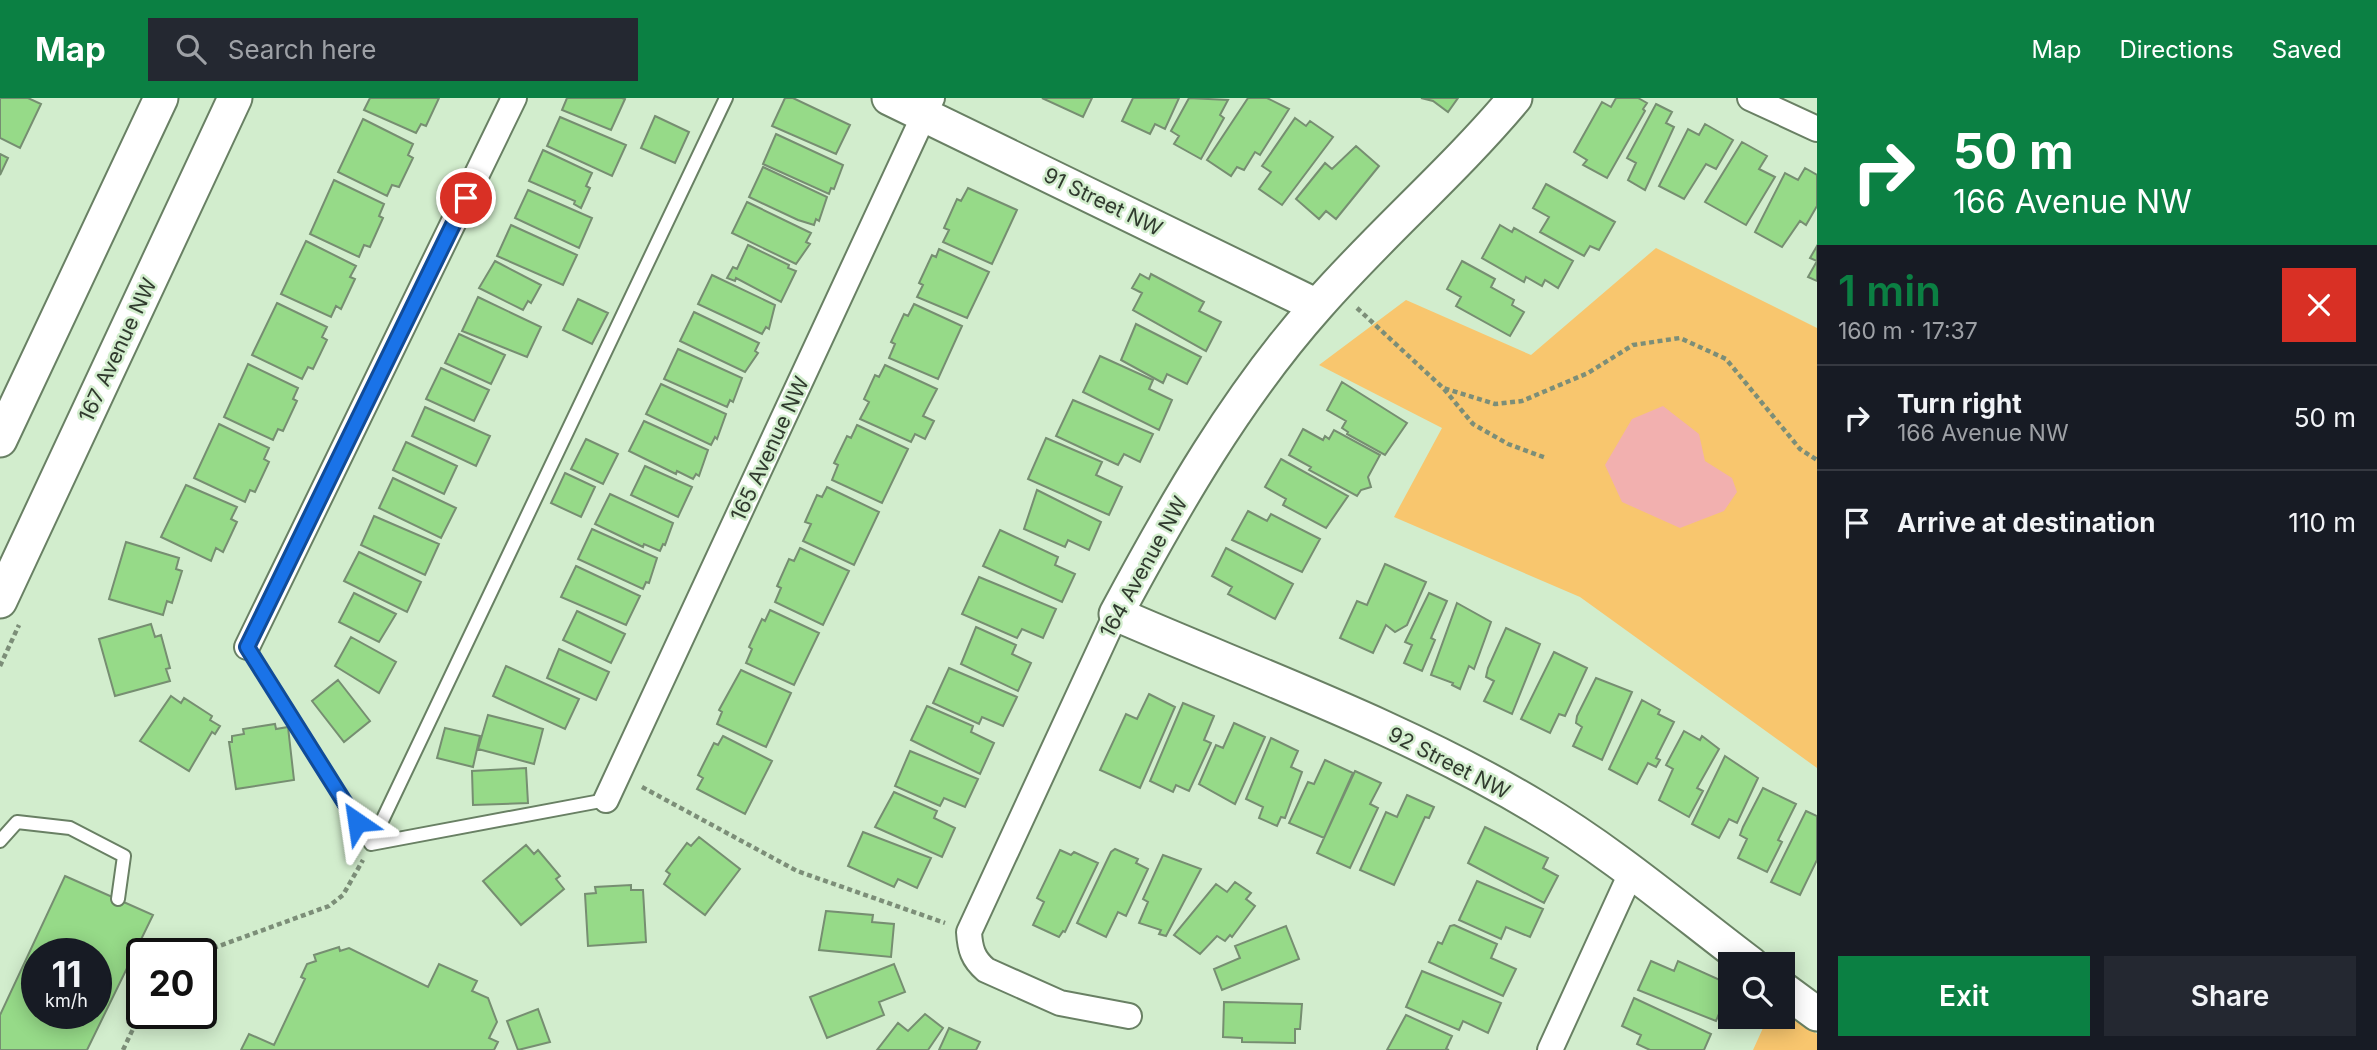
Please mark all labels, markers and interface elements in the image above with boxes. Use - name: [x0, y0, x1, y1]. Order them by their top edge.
- search box: [148, 18, 638, 81]
- text: Map: [35, 29, 106, 69]
- icon: search: [172, 30, 210, 68]
- text: Search here: [228, 34, 376, 65]
- text: Map: [2032, 35, 2081, 64]
- text: Directions: [2119, 35, 2234, 64]
- text: Saved: [2272, 35, 2342, 64]
- text: 50 m: [1953, 122, 2074, 181]
- icon: right: [1838, 126, 1929, 217]
- street label: 91 Street NW: [1040, 162, 1167, 241]
- pin: [436, 168, 496, 228]
- icon: arrive: [447, 179, 485, 217]
- text: 166 Avenue NW: [1953, 182, 2192, 221]
- text: 1 min: [1838, 265, 1941, 316]
- button: close: [2282, 268, 2356, 342]
- street label: 167 Avenue NW: [73, 274, 162, 426]
- text: 160 m · 17:37: [1838, 317, 1978, 345]
- street label: 165 Avenue NW: [725, 372, 814, 525]
- text: Turn right: [1897, 388, 2022, 419]
- icon: right: [1838, 399, 1876, 437]
- text: 50 m: [2294, 402, 2356, 433]
- text: 166 Avenue NW: [1897, 419, 2069, 447]
- street label: 164 Avenue NW: [1095, 492, 1193, 642]
- icon: arrive: [1838, 504, 1876, 542]
- text: Arrive at destination: [1897, 507, 2156, 538]
- text: 110 m: [2288, 507, 2356, 538]
- street label: 92 Street NW: [1384, 721, 1515, 804]
- position arrow: [320, 785, 394, 859]
- speed limit sign: 20: [126, 938, 217, 1029]
- map controls: [1718, 952, 1795, 1029]
- button: search: [1718, 952, 1795, 1029]
- text: 11: [51, 953, 82, 995]
- button: Exit: [1838, 956, 2090, 1036]
- button: Share: [2104, 956, 2356, 1036]
- text: km/h: [45, 990, 88, 1011]

